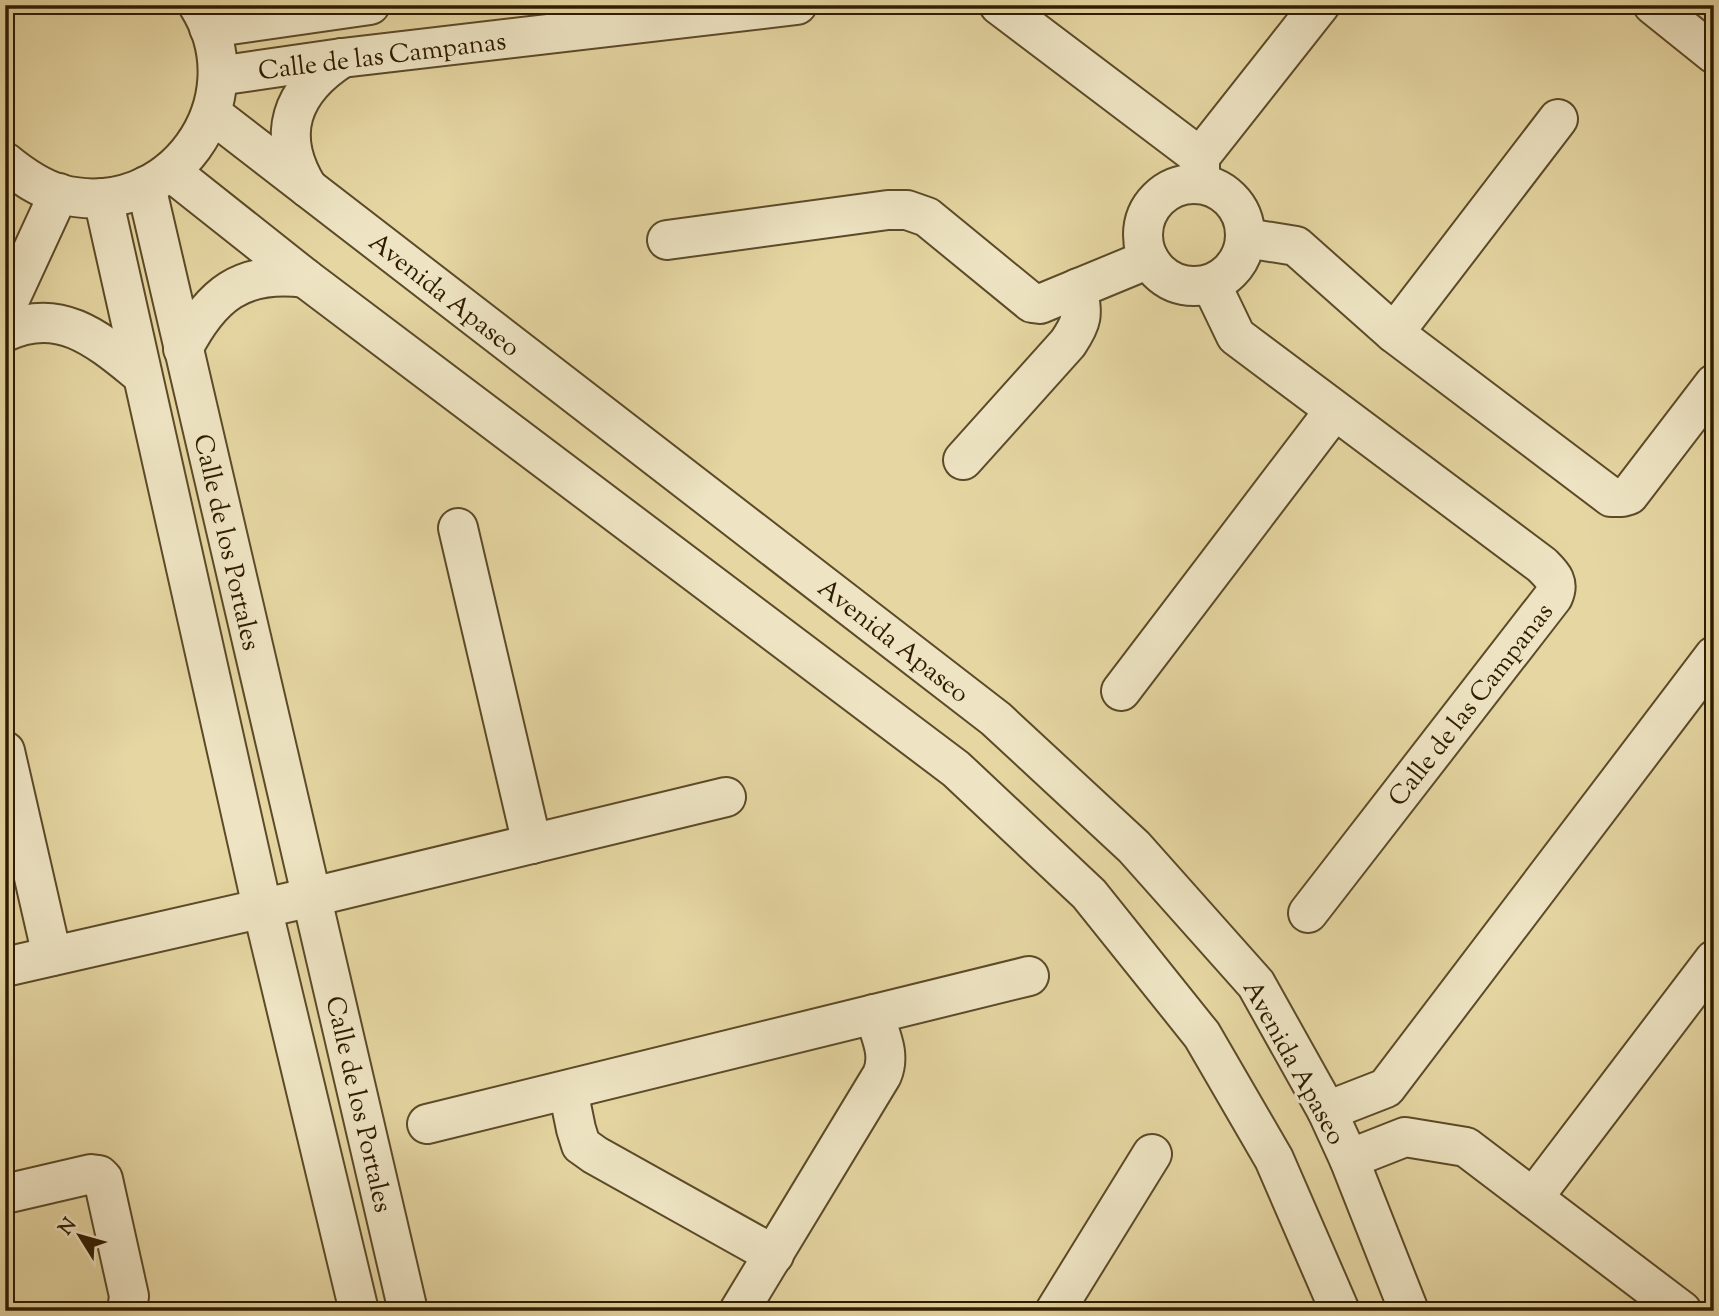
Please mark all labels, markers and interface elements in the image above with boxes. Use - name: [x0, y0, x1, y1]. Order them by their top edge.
- street label: Calle de las Campanas: [256, 24, 508, 91]
- street label: Avenida Apaseo: [360, 225, 527, 367]
- street label: Calle de los Portales: [183, 431, 268, 655]
- street label: Avenida Apaseo: [809, 571, 976, 713]
- street label: Calle de las Campanas: [1381, 596, 1563, 815]
- street label: Avenida Apaseo: [1232, 974, 1353, 1152]
- street label: Calle de los Portales: [315, 993, 400, 1217]
- north arrow: [46, 1200, 116, 1270]
- text: N: [53, 1213, 84, 1241]

